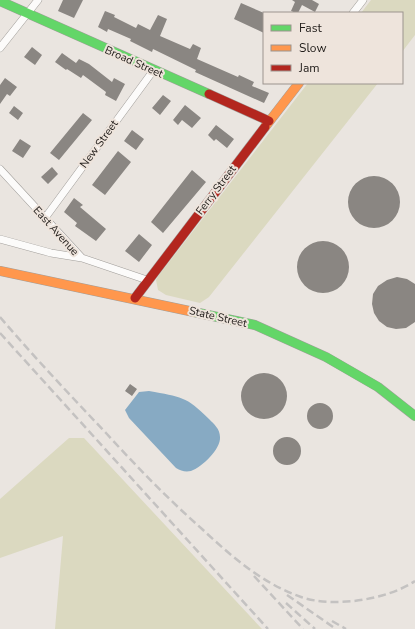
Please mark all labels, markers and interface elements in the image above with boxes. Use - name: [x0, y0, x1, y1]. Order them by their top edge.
- legend: [263, 12, 403, 84]
- text: Fast: [299, 20, 322, 36]
- text: Slow: [299, 40, 327, 56]
- street label: Broad Street: [102, 42, 166, 82]
- text: Jam: [298, 60, 320, 76]
- street label: New Street: [76, 117, 122, 171]
- street label: Ferry Street: [192, 162, 240, 218]
- street label: East Avenue: [30, 203, 82, 259]
- street label: State Street: [188, 303, 249, 331]

